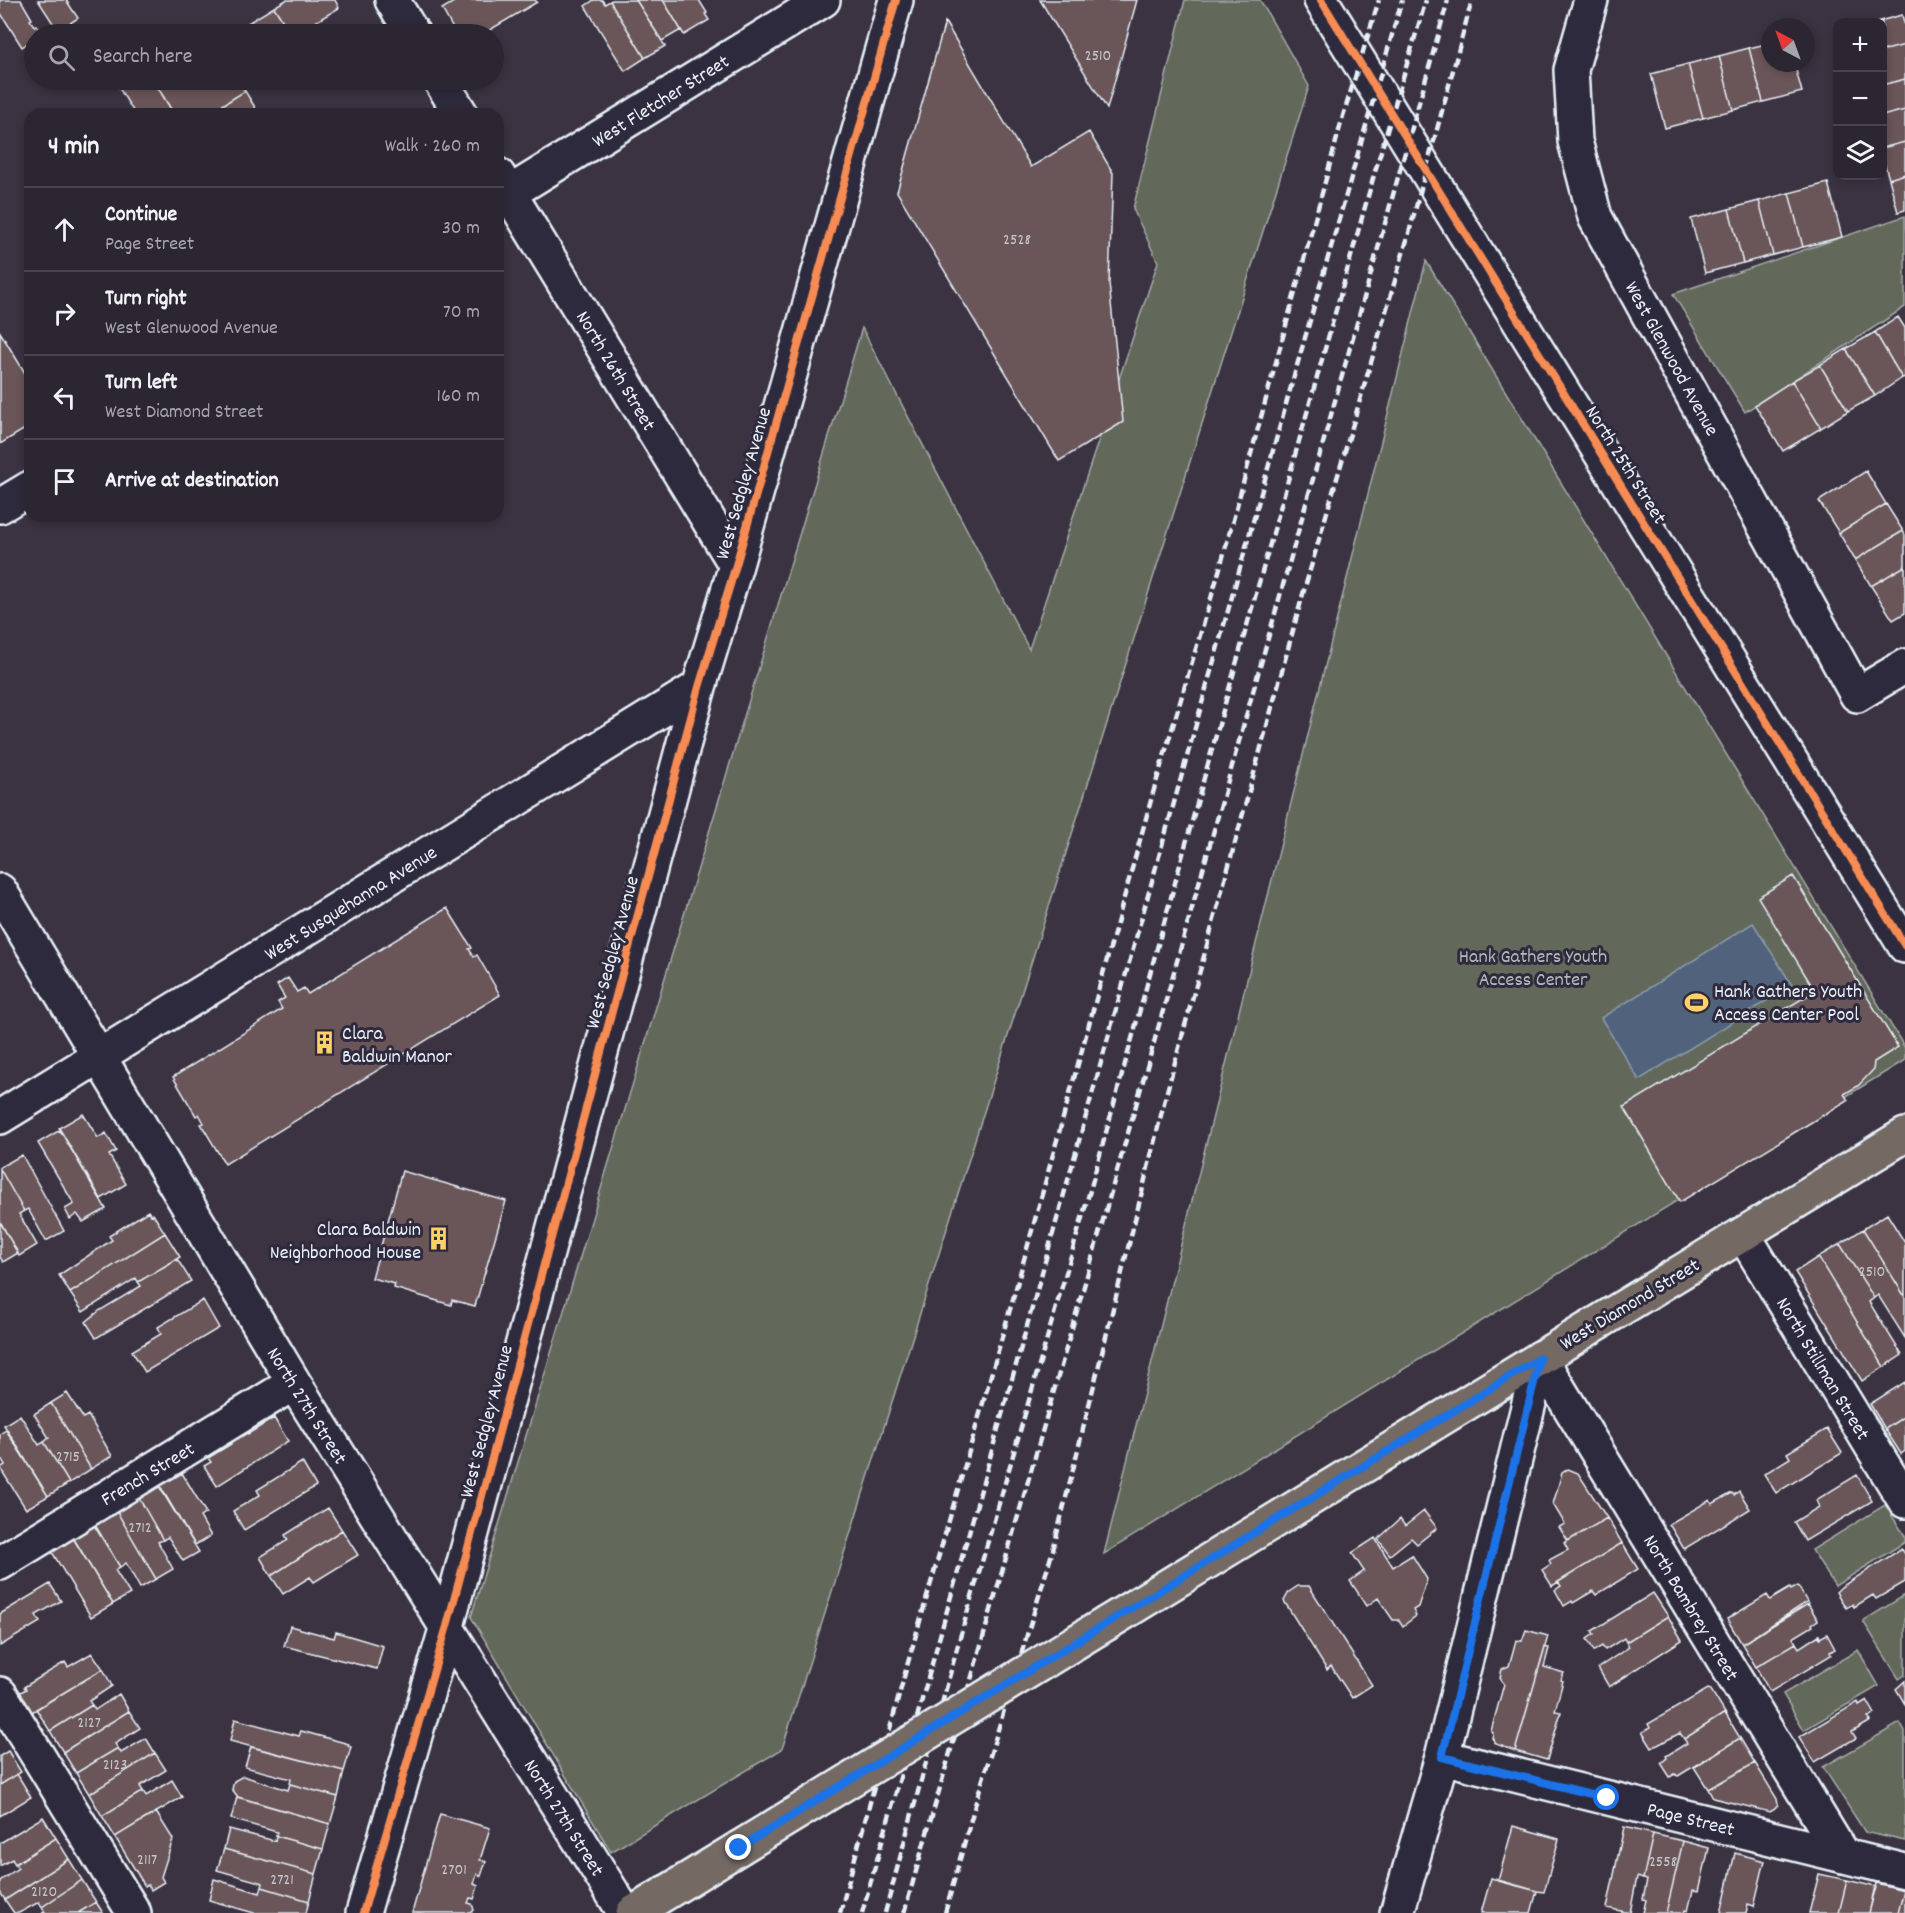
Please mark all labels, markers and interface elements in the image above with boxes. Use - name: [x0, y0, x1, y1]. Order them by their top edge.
- north arrow: [1761, 18, 1815, 72]
- map controls: [1833, 18, 1887, 180]
- button: +: [1833, 18, 1887, 72]
- search box: [24, 24, 504, 90]
- icon: search: [45, 41, 78, 74]
- text: Search here: [93, 42, 192, 73]
- house number: 2510: [1085, 45, 1111, 68]
- street label: West Fletcher Street: [588, 49, 736, 156]
- button: −: [1833, 72, 1887, 126]
- button: layers: [1833, 126, 1887, 180]
- text: 4 min: [48, 129, 99, 166]
- text: Walk · 260 m: [385, 133, 480, 161]
- text: Continue: [105, 200, 177, 231]
- icon: ahead: [48, 213, 81, 246]
- text: 30 m: [442, 215, 480, 243]
- house number: 2528: [1003, 229, 1031, 252]
- text: Page Street: [105, 231, 194, 259]
- street label: West Glenwood Avenue: [1616, 277, 1725, 442]
- text: Turn right: [105, 284, 187, 315]
- icon: right: [48, 297, 81, 330]
- text: 70 m: [443, 299, 480, 327]
- street label: North 26th Street: [568, 306, 661, 437]
- text: West Glenwood Avenue: [105, 315, 278, 343]
- text: Turn left: [105, 368, 177, 399]
- icon: left: [48, 381, 81, 414]
- text: 160 m: [437, 383, 480, 411]
- text: West Diamond Street: [105, 399, 263, 427]
- street label: North 25th Street: [1577, 401, 1672, 530]
- street label: West Sedgley Avenue: [710, 404, 780, 563]
- icon: arrive: [48, 465, 81, 498]
- text: Arrive at destination: [105, 466, 279, 497]
- street label: West Susquehanna Avenue: [260, 840, 443, 969]
- street label: West Sedgley Avenue: [580, 873, 648, 1032]
- park label: Hank Gathers Youth Access Center: [1459, 944, 1607, 995]
- place label: Hank Gathers Youth Access Center Pool: [1714, 979, 1862, 1030]
- sports icon: Hank Gathers Youth Access Center Pool: [1683, 989, 1709, 1015]
- place label: Clara Baldwin Manor: [342, 1021, 453, 1072]
- building icon: Clara Baldwin Manor: [311, 1030, 337, 1056]
- place label: Clara Baldwin Neighborhood House: [270, 1217, 421, 1268]
- building icon: Clara Baldwin Neighborhood House: [426, 1226, 452, 1252]
- street label: West Diamond Street: [1555, 1253, 1706, 1358]
- house number: 2510: [1859, 1261, 1885, 1284]
- street label: North Stillman Street: [1768, 1293, 1875, 1446]
- street label: West Sedgley Avenue: [454, 1342, 522, 1501]
- street label: North 27th Street: [258, 1343, 353, 1471]
- street label: French Street: [96, 1437, 201, 1515]
- house number: 2715: [56, 1446, 80, 1469]
- house number: 2712: [128, 1517, 152, 1540]
- street label: North Bambrey Street: [1635, 1530, 1744, 1687]
- house number: 2127: [77, 1712, 101, 1735]
- house number: 2123: [103, 1754, 127, 1777]
- street label: North 27th Street: [515, 1755, 610, 1883]
- route start: [1593, 1784, 1619, 1810]
- street label: Page Street: [1644, 1797, 1737, 1845]
- route end: [725, 1834, 751, 1860]
- house number: 2117: [137, 1849, 157, 1872]
- house number: 2558: [1649, 1851, 1677, 1874]
- house number: 2701: [441, 1859, 467, 1882]
- house number: 2721: [270, 1869, 294, 1892]
- house number: 2120: [31, 1881, 57, 1904]

